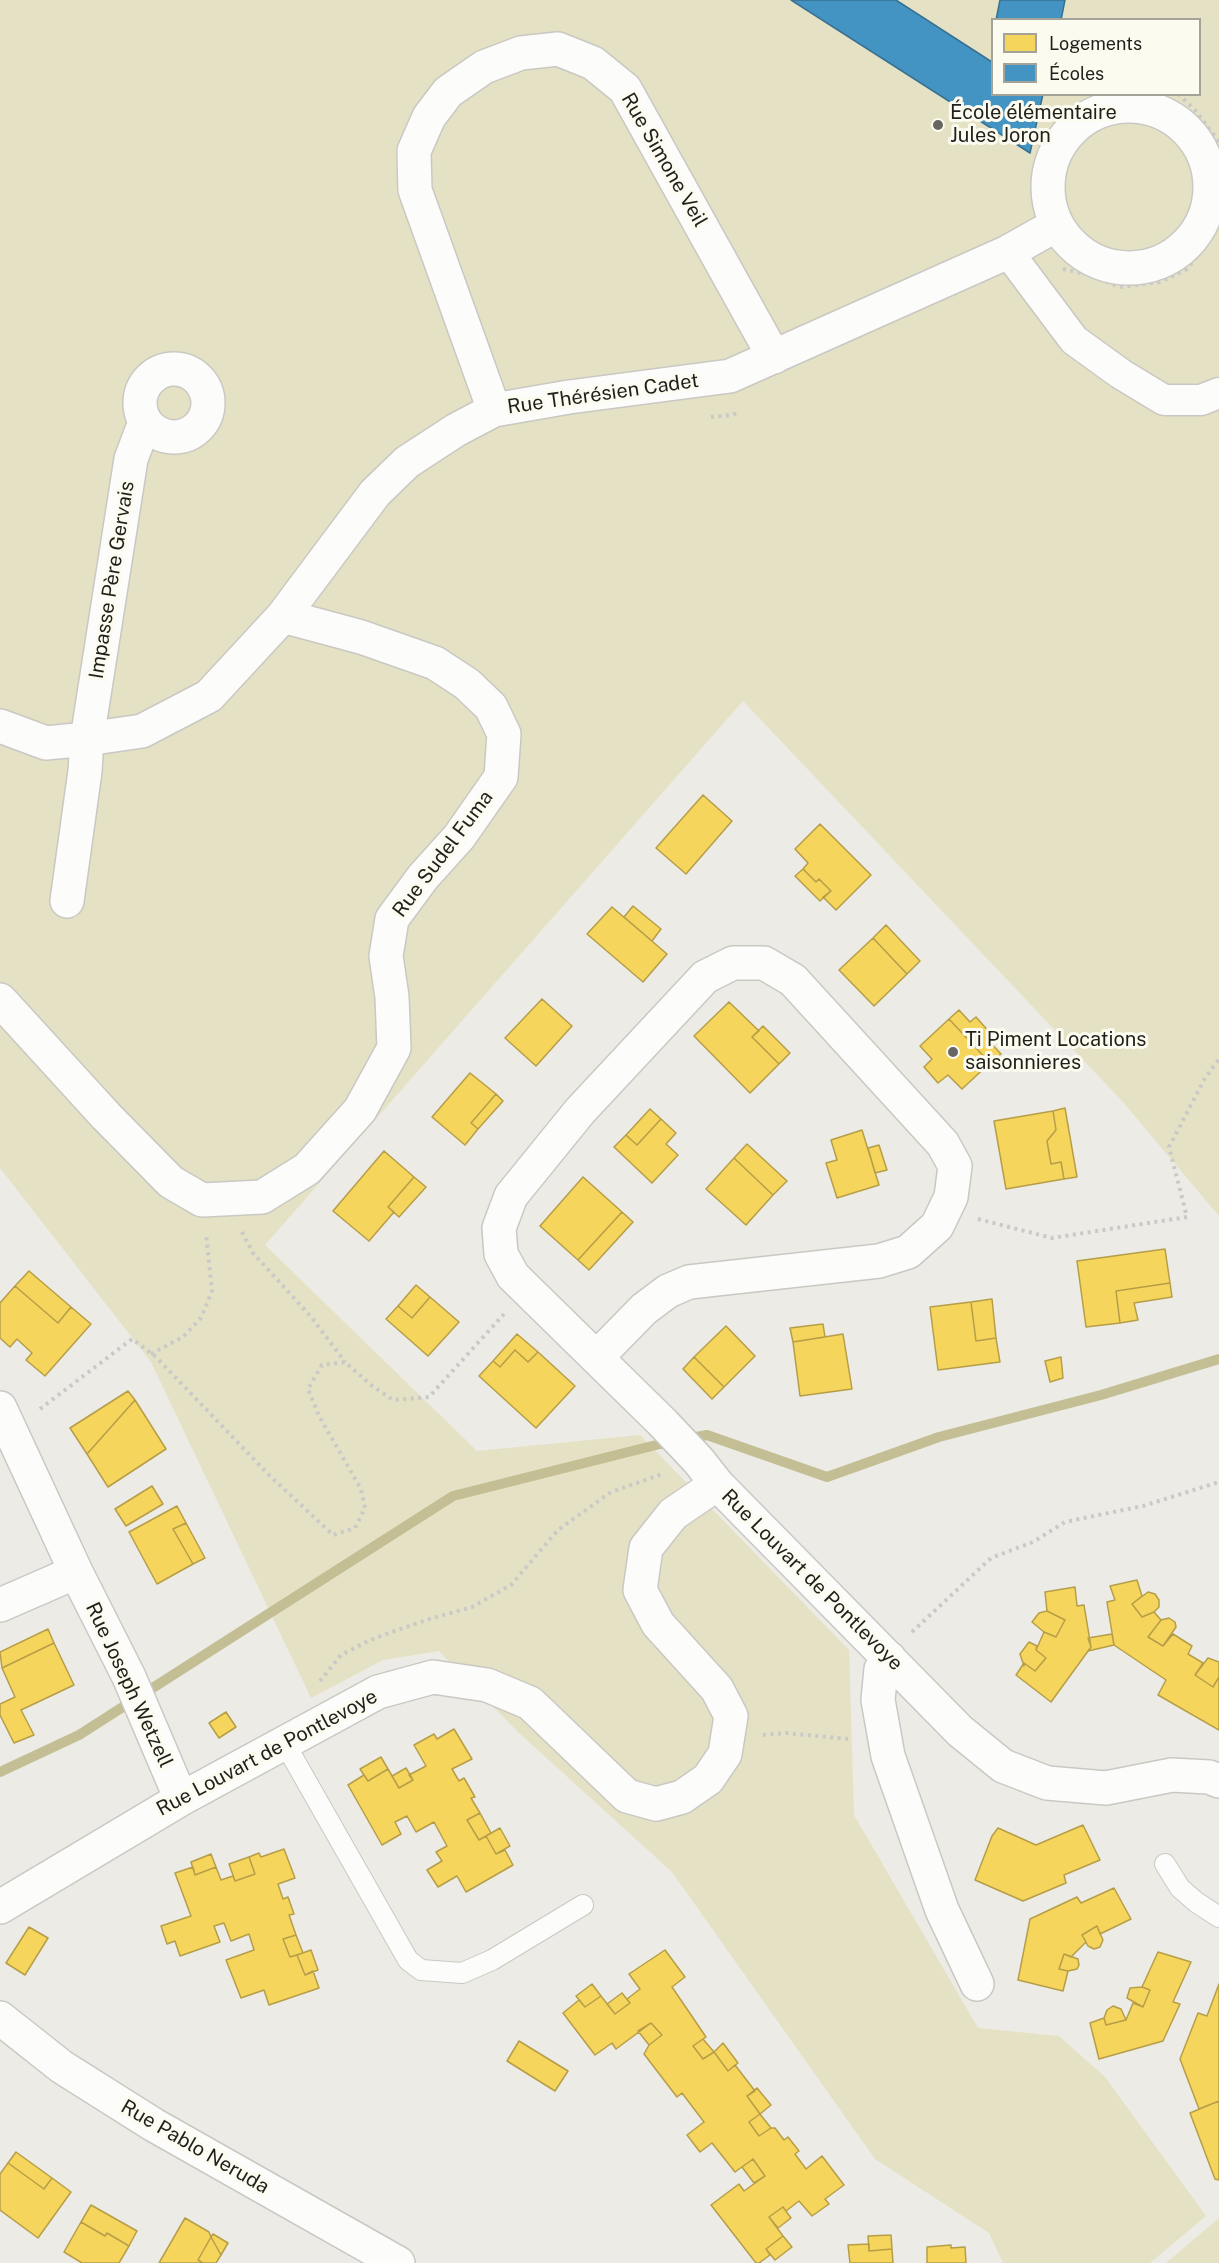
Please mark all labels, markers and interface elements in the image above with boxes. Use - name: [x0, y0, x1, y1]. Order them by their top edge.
- legend: [991, 18, 1201, 96]
- text: Logements: [1049, 33, 1142, 54]
- text: Écoles: [1049, 63, 1104, 84]
- street label: Rue Simone Veil: [616, 89, 712, 231]
- place label: École élémentaire Jules Joron: [950, 101, 1117, 148]
- marker: École élémentaire Jules Joron: [931, 118, 945, 132]
- street label: Rue Thérésien Cadet: [506, 369, 700, 419]
- street label: Impasse Père Gervais: [85, 479, 139, 681]
- street label: Rue Sudel Fuma: [388, 786, 498, 922]
- place label: Ti Piment Locations saisonnieres: [965, 1028, 1146, 1075]
- marker: Ti Piment Locations saisonnieres: [946, 1045, 960, 1059]
- street label: Rue Louvart de Pontlevoye: [716, 1484, 908, 1676]
- street label: Rue Joseph Wetzell: [80, 1599, 178, 1771]
- street label: Rue Louvart de Pontlevoye: [152, 1684, 382, 1822]
- street label: Rue Pablo Neruda: [117, 2095, 273, 2199]

